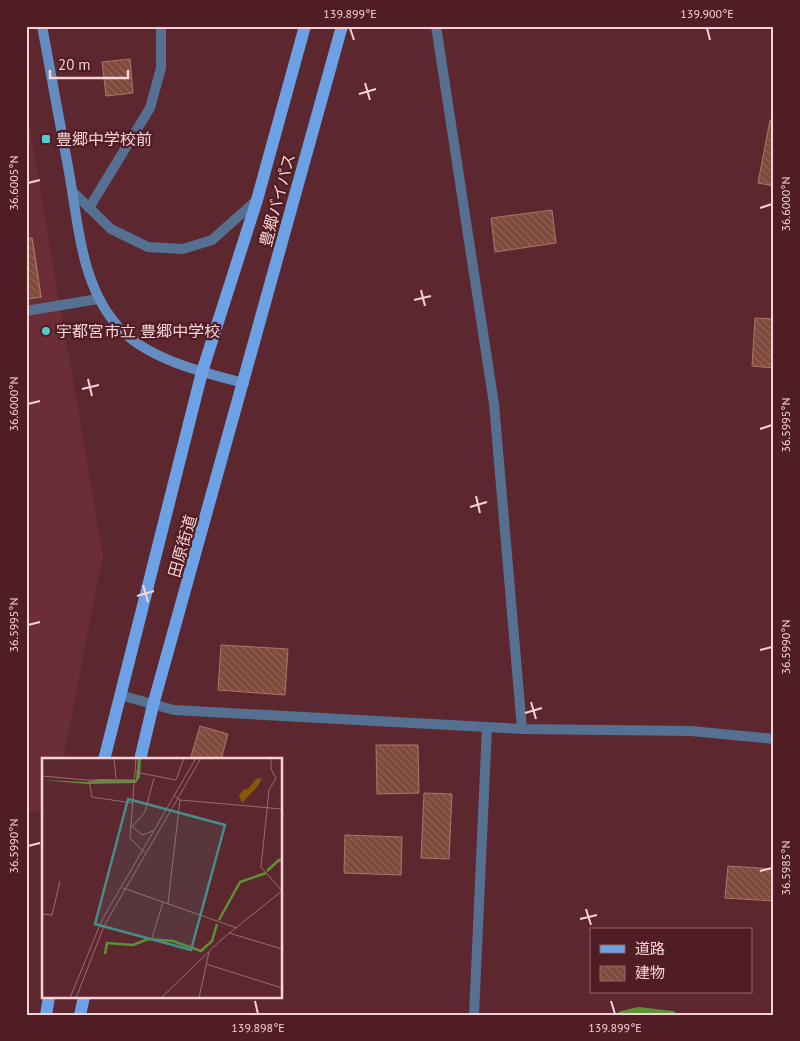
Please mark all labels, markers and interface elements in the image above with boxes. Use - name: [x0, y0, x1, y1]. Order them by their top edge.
- text: 139.899°E: [323, 6, 377, 21]
- text: 139.900°E: [680, 6, 734, 21]
- scale bar: [50, 48, 128, 80]
- text: 20 m: [58, 55, 91, 74]
- place label: 豊郷中学校前: [56, 129, 152, 149]
- marker: 豊郷中学校前: [40, 133, 52, 145]
- street label: 豊郷バイパス: [255, 151, 299, 249]
- text: 36.6005°N: [6, 156, 21, 210]
- text: 36.6000°N: [778, 177, 793, 231]
- place label: 宇都宮市立 豊郷中学校: [56, 321, 220, 341]
- marker: 宇都宮市立 豊郷中学校: [40, 325, 52, 337]
- text: 36.6000°N: [6, 377, 21, 431]
- text: 36.5995°N: [778, 398, 793, 452]
- street label: 田原街道: [164, 512, 200, 580]
- text: 36.5995°N: [6, 598, 21, 652]
- text: 36.5990°N: [778, 620, 793, 674]
- inset map: [42, 758, 282, 998]
- text: 36.5990°N: [6, 819, 21, 873]
- text: 36.5985°N: [778, 841, 793, 895]
- legend: [590, 928, 752, 994]
- text: 道路: [635, 939, 665, 958]
- text: 建物: [635, 963, 665, 982]
- text: 139.898°E: [231, 1020, 285, 1035]
- text: 139.899°E: [588, 1020, 642, 1035]

